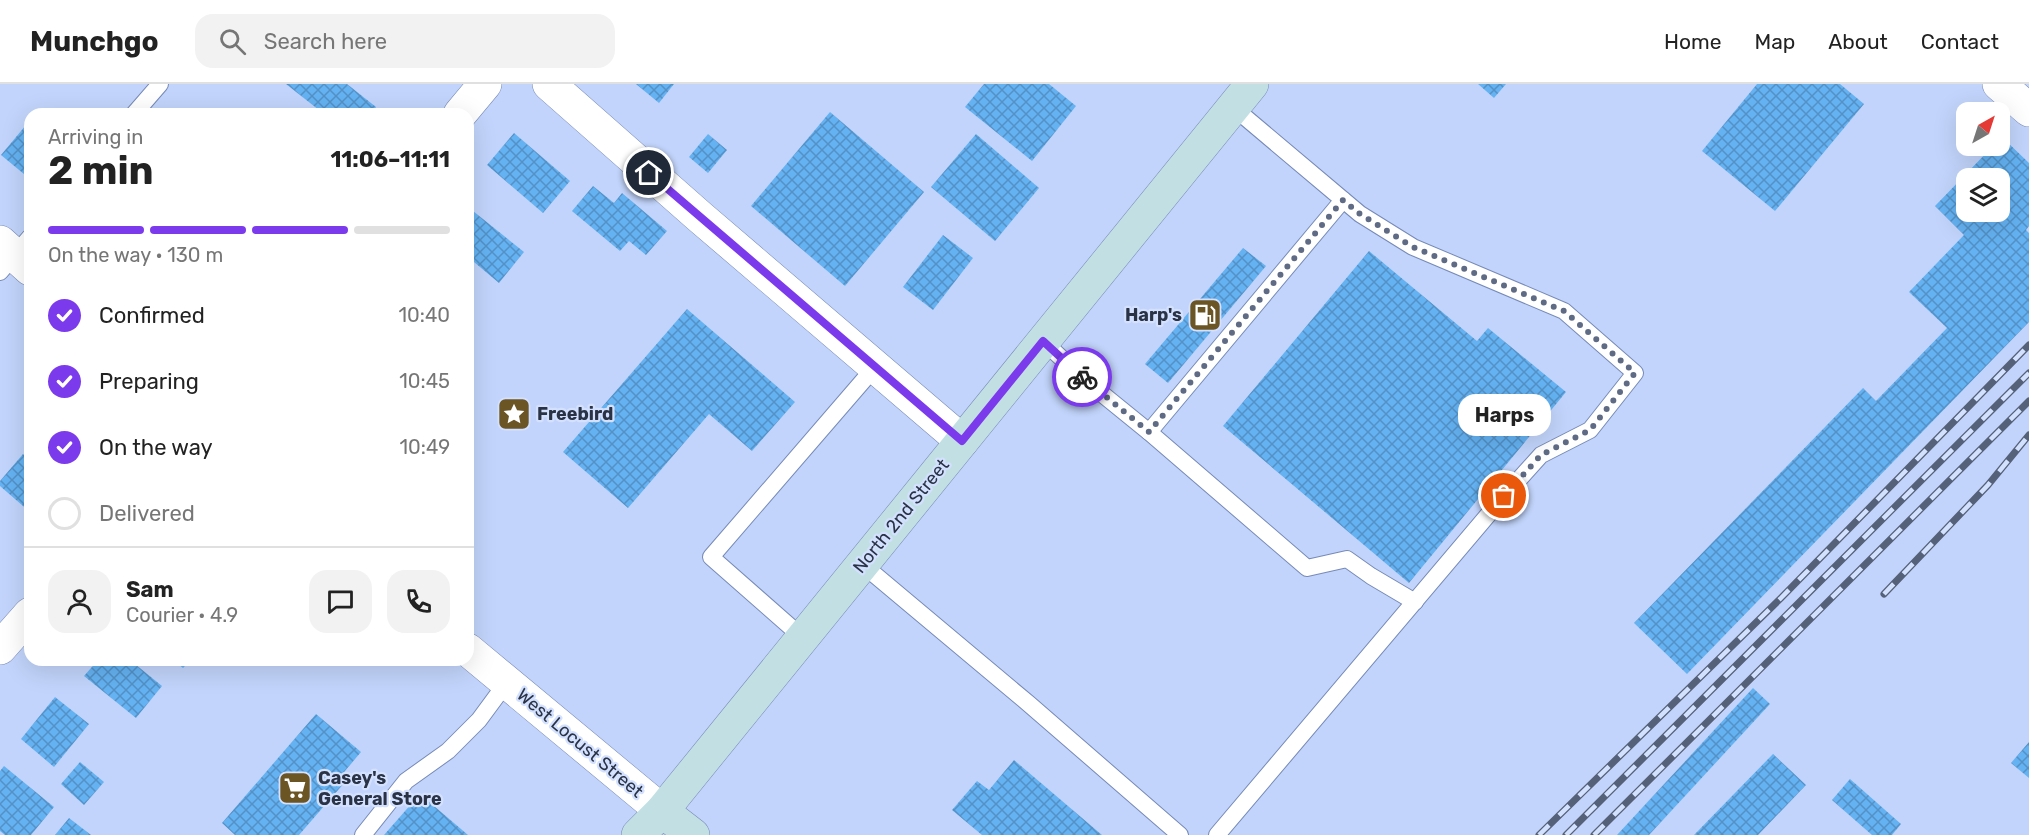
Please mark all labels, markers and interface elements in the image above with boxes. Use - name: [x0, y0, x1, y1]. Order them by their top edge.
- search box: [195, 14, 615, 68]
- text: Munchgo: [30, 25, 159, 58]
- icon: search: [216, 25, 249, 58]
- text: Search here: [264, 28, 387, 55]
- text: Home: [1664, 29, 1721, 54]
- text: Map: [1754, 29, 1795, 54]
- text: About: [1828, 29, 1888, 54]
- text: Contact: [1921, 29, 1999, 54]
- north arrow: [1956, 102, 2010, 156]
- map controls: [1956, 102, 2010, 222]
- text: Arriving in: [48, 125, 143, 149]
- text: 11:06–11:11: [330, 146, 450, 173]
- pin: [623, 147, 674, 198]
- text: 2 min: [48, 148, 154, 194]
- icon: home: [632, 156, 665, 189]
- button: layers: [1956, 168, 2010, 222]
- text: On the way · 130 m: [48, 243, 223, 267]
- fuel station icon: Harp's: [1187, 297, 1223, 333]
- icon: check: [48, 299, 81, 332]
- text: Confirmed: [99, 302, 205, 329]
- text: 10:40: [399, 303, 450, 327]
- place label: Harp's: [1125, 304, 1182, 326]
- courier: [1052, 347, 1112, 407]
- icon: bike: [1066, 361, 1099, 394]
- icon: check: [48, 365, 81, 398]
- text: Preparing: [99, 368, 199, 395]
- text: 10:45: [399, 369, 450, 393]
- callout: Harps: [1458, 394, 1550, 436]
- place icon: Freebird: [496, 396, 532, 432]
- place label: Freebird: [537, 403, 613, 425]
- text: Harps: [1475, 403, 1534, 427]
- icon: check: [48, 431, 81, 464]
- text: On the way: [99, 434, 213, 461]
- text: 10:49: [400, 435, 450, 459]
- street label: North 2nd Street: [848, 454, 954, 578]
- pin: [1478, 470, 1529, 521]
- icon: bag: [1487, 479, 1520, 512]
- text: Delivered: [99, 500, 195, 527]
- button: person: [48, 570, 111, 633]
- button: chat: [309, 570, 372, 633]
- button: phone: [387, 570, 450, 633]
- text: Sam: [126, 576, 174, 603]
- text: Courier · 4.9: [126, 603, 238, 627]
- street label: West Locust Street: [512, 684, 648, 802]
- place label: Casey's General Store: [318, 767, 442, 810]
- supermarket icon: Casey's General Store: [277, 770, 313, 806]

